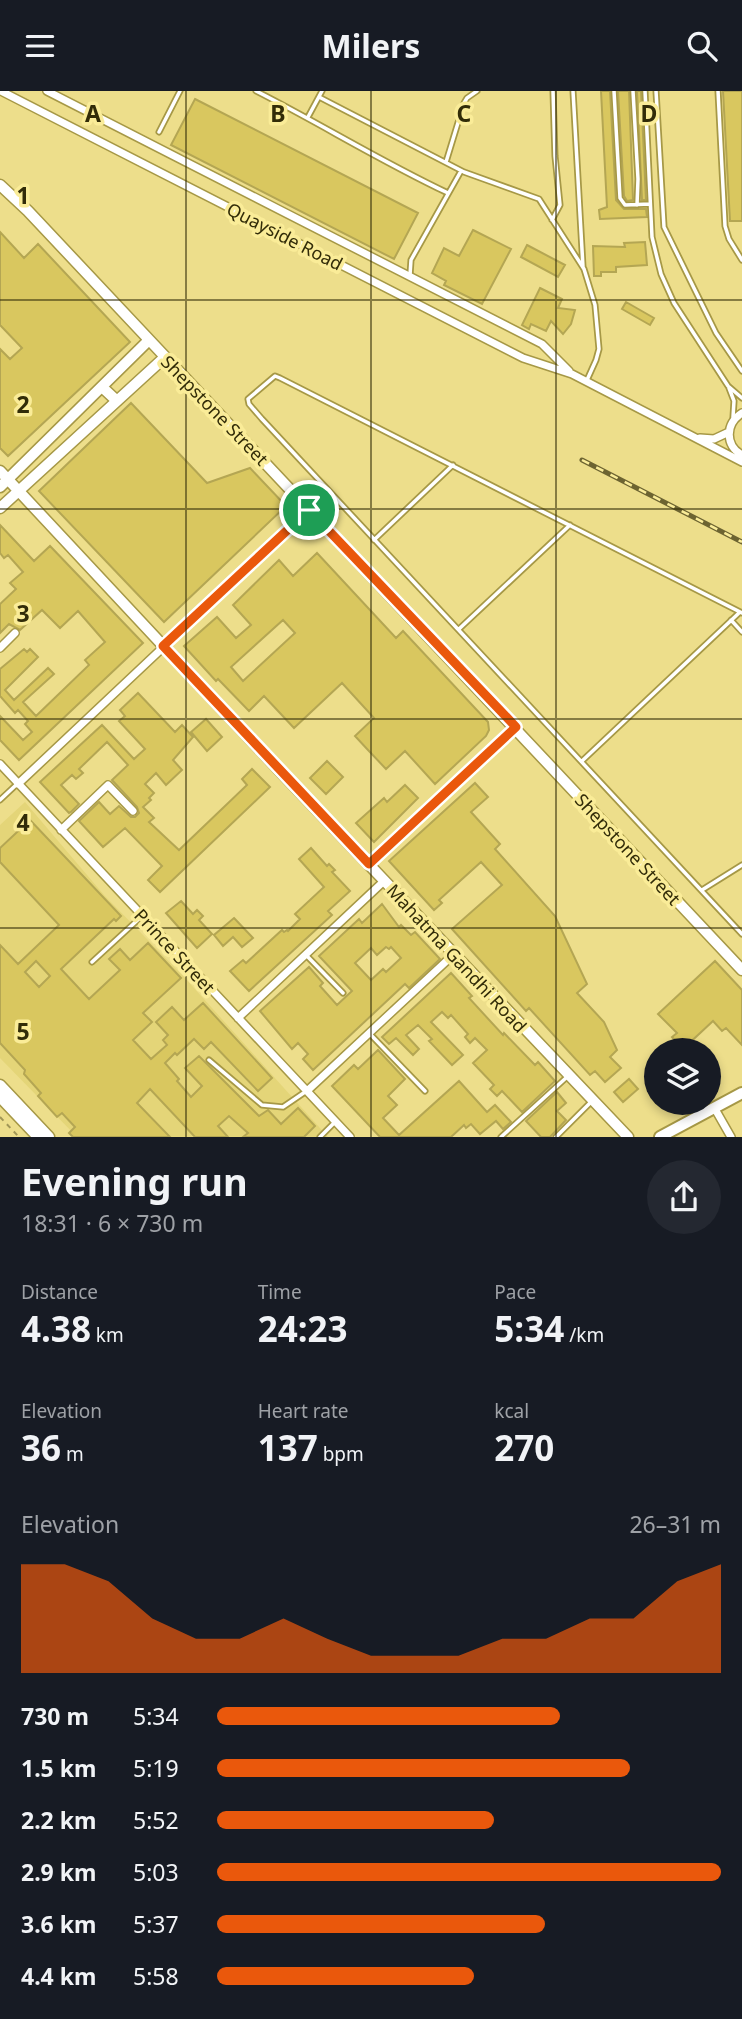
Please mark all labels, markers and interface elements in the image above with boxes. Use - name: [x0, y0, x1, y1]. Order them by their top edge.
- text: Milers: [322, 24, 420, 67]
- icon: menu: [21, 27, 59, 65]
- icon: search: [683, 27, 721, 65]
- text: A: [85, 97, 101, 129]
- text: B: [270, 97, 286, 129]
- text: C: [457, 97, 472, 129]
- text: D: [641, 97, 657, 129]
- text: 1: [16, 179, 30, 211]
- street label: Quayside Road: [223, 197, 347, 275]
- street label: Shepstone Street: [156, 350, 274, 471]
- text: 2: [16, 388, 30, 420]
- pin: [279, 480, 339, 540]
- icon: arrive: [290, 491, 328, 529]
- text: 3: [16, 597, 30, 629]
- street label: Shepstone Street: [570, 788, 686, 910]
- text: 4: [16, 806, 30, 838]
- street label: Mahatma Gandhi Road: [382, 879, 532, 1037]
- street label: Prince Street: [129, 903, 221, 999]
- text: 5: [16, 1015, 30, 1047]
- map controls: [644, 1038, 721, 1115]
- button: layers: [644, 1038, 721, 1115]
- text: Evening run: [21, 1155, 248, 1207]
- button: share: [647, 1160, 721, 1234]
- text: 18:31 · 6 × 730 m: [21, 1207, 203, 1239]
- text: Distance: [21, 1279, 98, 1305]
- text: Time: [258, 1279, 302, 1305]
- text: Pace: [494, 1279, 536, 1305]
- text: 4.38: [21, 1305, 91, 1352]
- text: 24:23: [258, 1305, 348, 1352]
- text: 5:34: [494, 1305, 564, 1352]
- text: km: [91, 1322, 124, 1348]
- text: /km: [564, 1322, 604, 1348]
- text: Elevation: [21, 1398, 102, 1424]
- text: Heart rate: [258, 1398, 348, 1424]
- text: kcal: [494, 1398, 529, 1424]
- text: 36: [21, 1424, 61, 1471]
- text: 137: [258, 1424, 318, 1471]
- text: 270: [494, 1424, 554, 1471]
- text: m: [61, 1441, 84, 1467]
- text: bpm: [318, 1441, 364, 1467]
- text: Elevation: [21, 1508, 119, 1540]
- text: 26–31 m: [629, 1508, 721, 1540]
- text: 730 m: [21, 1700, 89, 1732]
- text: 5:34: [133, 1700, 179, 1732]
- text: 1.5 km: [21, 1752, 96, 1784]
- text: 5:19: [133, 1752, 179, 1784]
- text: 2.2 km: [21, 1804, 96, 1836]
- text: 5:52: [133, 1804, 179, 1836]
- text: 2.9 km: [21, 1856, 96, 1888]
- text: 5:03: [133, 1856, 179, 1888]
- text: 3.6 km: [21, 1908, 96, 1940]
- text: 5:37: [133, 1908, 179, 1940]
- text: 4.4 km: [21, 1960, 96, 1992]
- text: 5:58: [133, 1960, 179, 1992]

